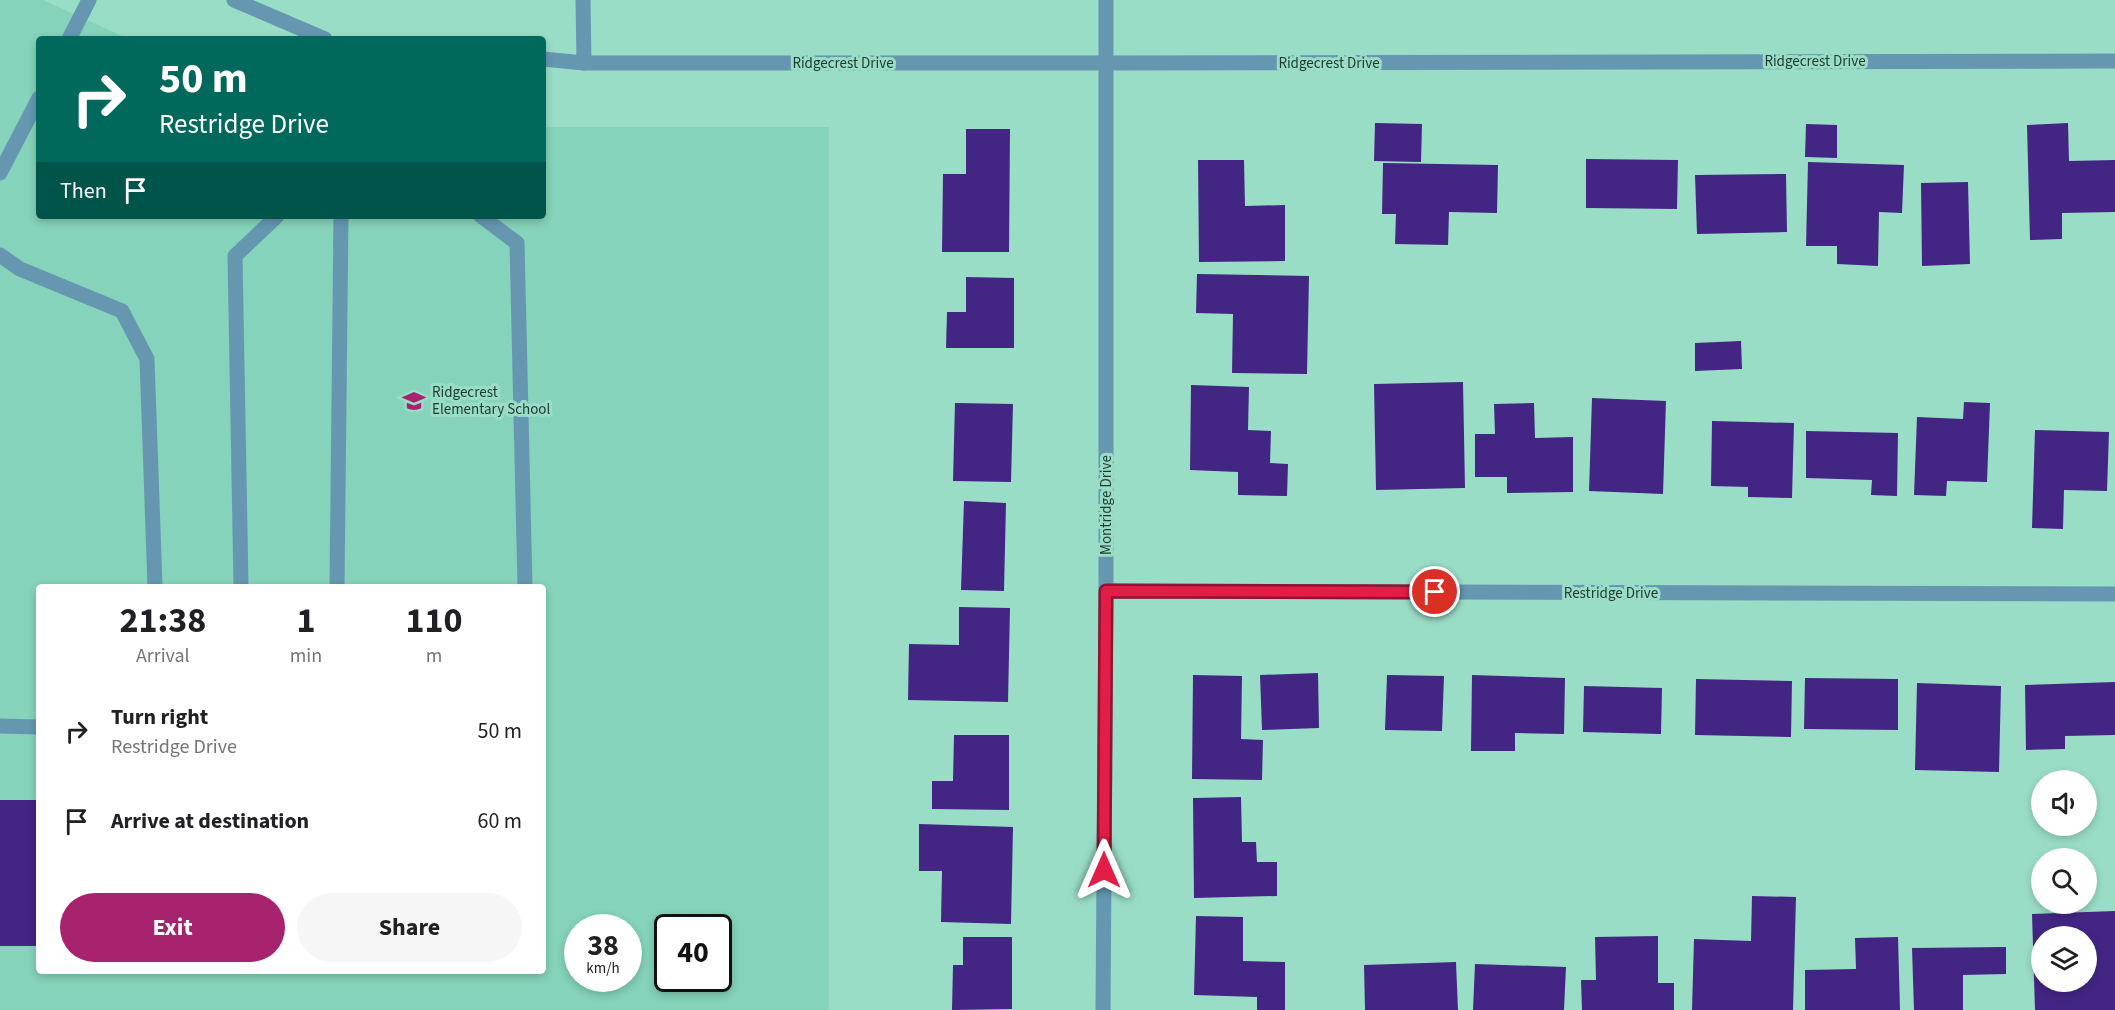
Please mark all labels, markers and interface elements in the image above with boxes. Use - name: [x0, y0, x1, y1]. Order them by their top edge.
- text: 50 m: [159, 49, 248, 109]
- street label: Ridgecrest Drive: [1764, 51, 1866, 72]
- street label: Ridgecrest Drive: [792, 53, 894, 74]
- street label: Ridgecrest Drive: [1278, 53, 1380, 74]
- icon: right: [60, 60, 138, 138]
- text: Restridge Drive: [159, 105, 329, 144]
- icon: arrive: [119, 174, 152, 207]
- text: Then: [60, 175, 107, 207]
- place label: Ridgecrest Elementary School: [432, 382, 550, 420]
- school or university icon: Ridgecrest Elementary School: [401, 388, 427, 414]
- street label: Montridge Drive: [1096, 455, 1117, 555]
- pin: [1409, 566, 1460, 617]
- icon: arrive: [1418, 575, 1451, 608]
- street label: Restridge Drive: [1564, 583, 1658, 604]
- text: 21:38: [119, 595, 206, 646]
- text: 1: [296, 595, 315, 646]
- text: 110: [406, 595, 463, 646]
- text: Arrival: [136, 642, 190, 670]
- text: min: [290, 642, 322, 670]
- text: m: [426, 642, 442, 670]
- text: Turn right: [111, 701, 208, 733]
- icon: right: [60, 715, 93, 748]
- text: 50 m: [477, 715, 522, 747]
- text: Restridge Drive: [111, 733, 237, 761]
- map controls: [2031, 770, 2097, 992]
- button: sound: [2031, 770, 2097, 836]
- icon: arrive: [60, 805, 93, 838]
- text: Arrive at destination: [111, 805, 309, 837]
- text: 60 m: [477, 805, 522, 837]
- position arrow: [1072, 838, 1136, 902]
- button: search: [2031, 848, 2097, 914]
- button: Exit: [60, 893, 285, 962]
- button: Share: [297, 893, 522, 962]
- speed limit sign: 40: [654, 914, 732, 992]
- text: 38: [587, 924, 619, 967]
- button: layers: [2031, 926, 2097, 992]
- text: km/h: [586, 958, 620, 979]

